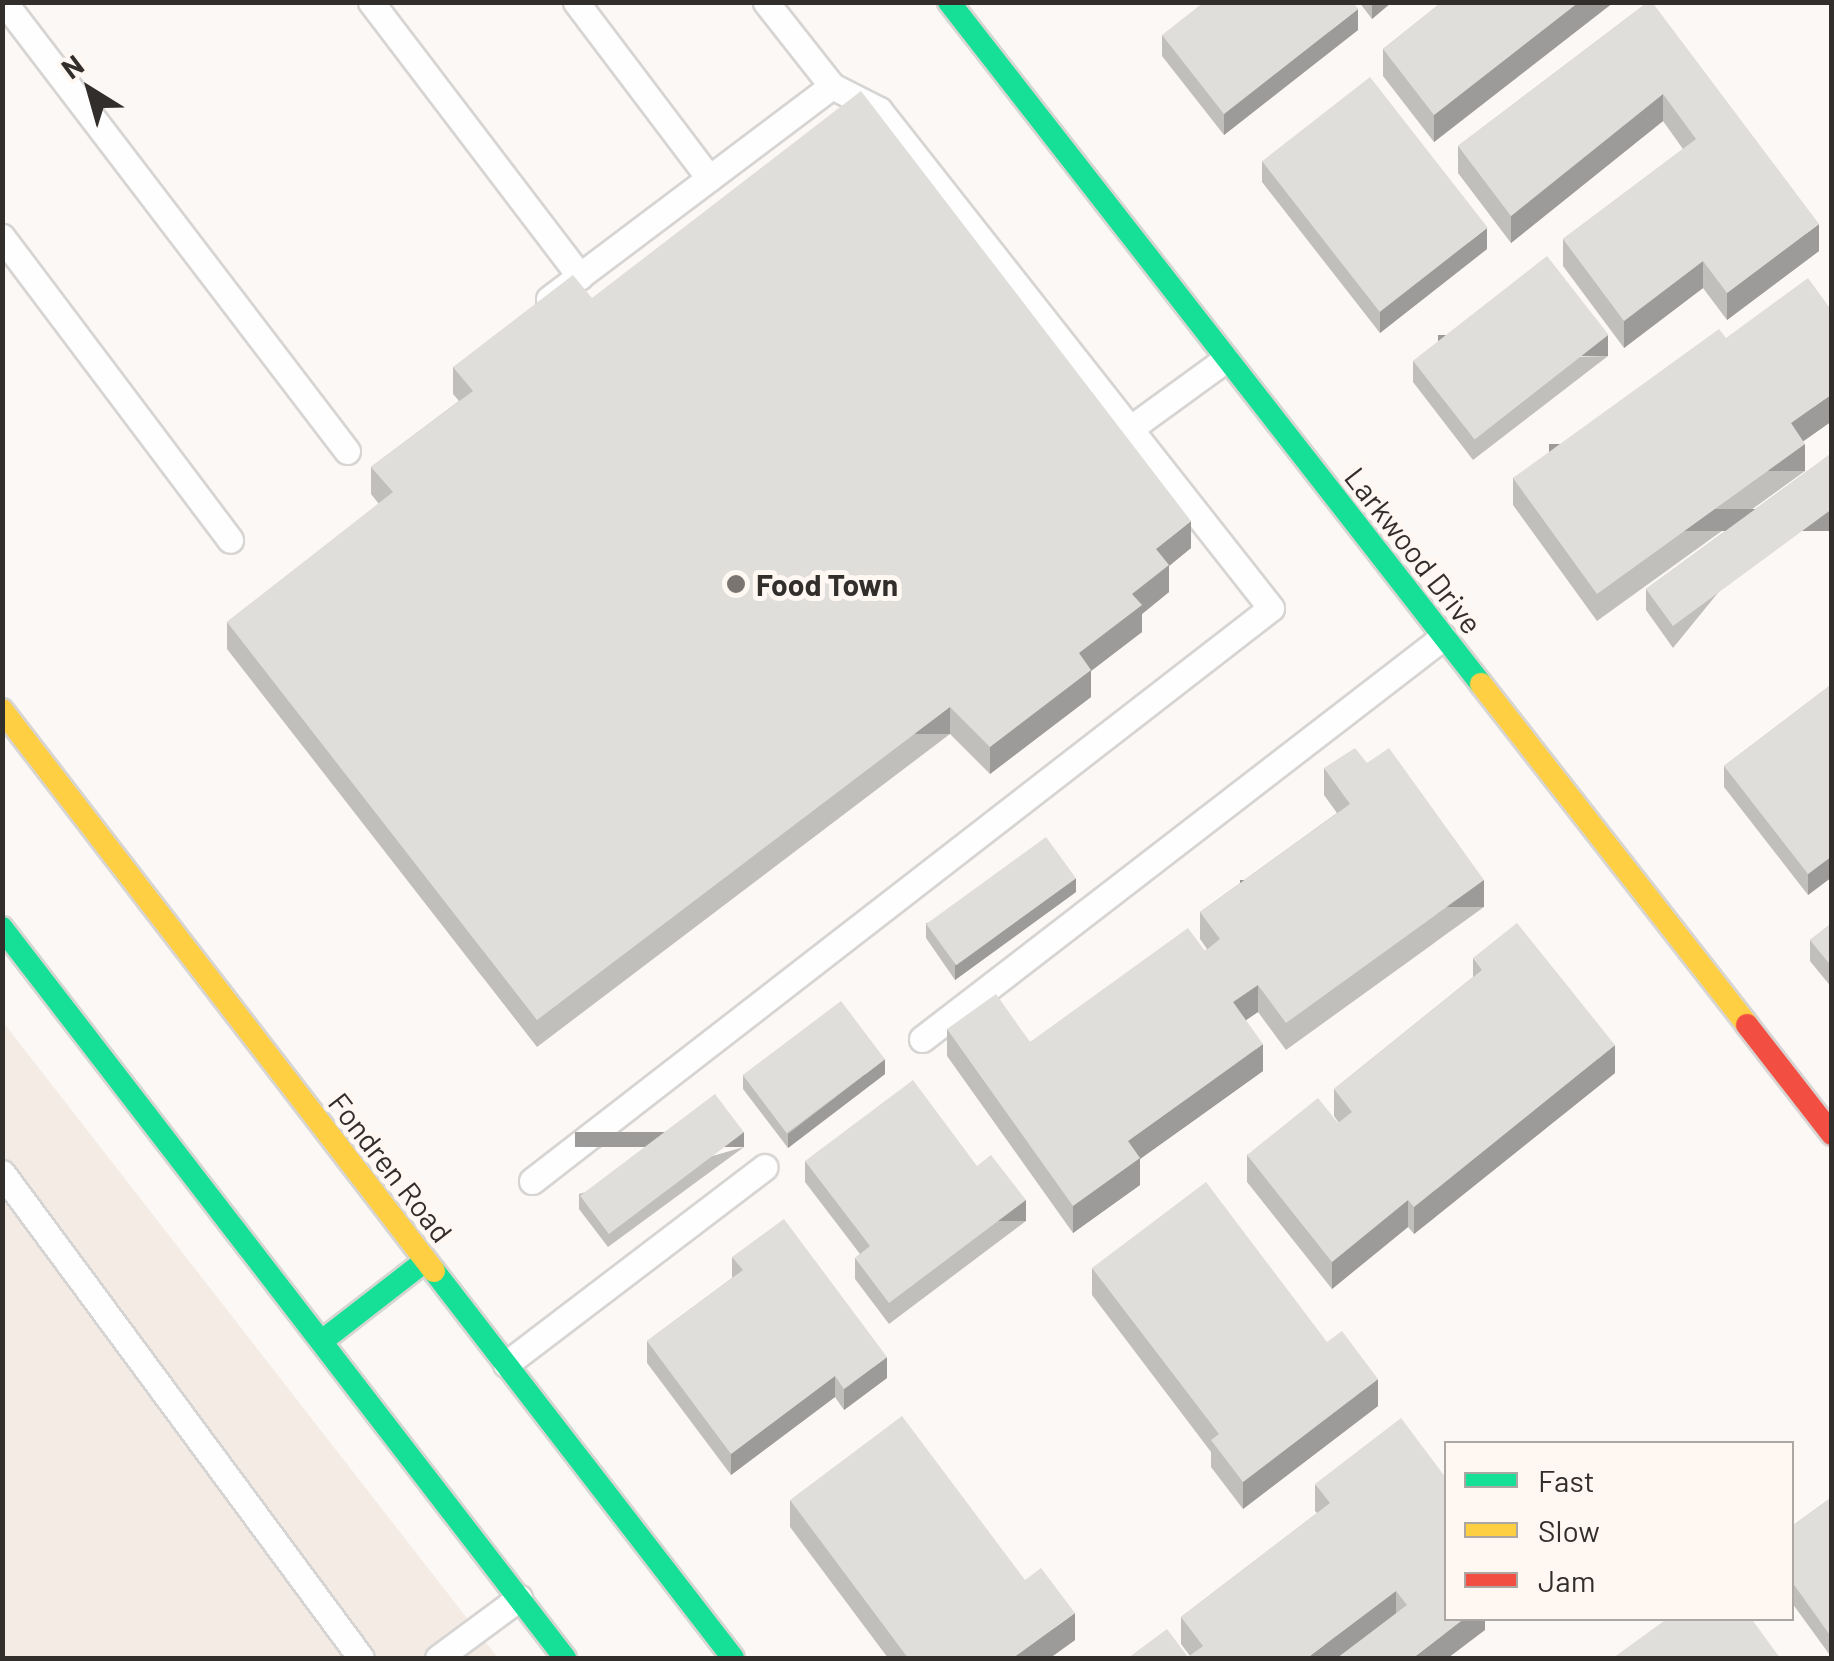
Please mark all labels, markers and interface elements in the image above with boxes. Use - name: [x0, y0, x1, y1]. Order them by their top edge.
- north arrow: [40, 40, 140, 140]
- text: N: [54, 47, 90, 85]
- street label: Larkwood Drive: [1338, 460, 1490, 640]
- place label: Food Town: [756, 566, 898, 602]
- marker: Food Town: [725, 573, 747, 595]
- street label: Fondren Road: [321, 1085, 461, 1249]
- legend: [1444, 1441, 1794, 1621]
- text: Fast: [1538, 1462, 1595, 1498]
- text: Slow: [1538, 1512, 1600, 1548]
- text: Jam: [1538, 1562, 1595, 1598]

